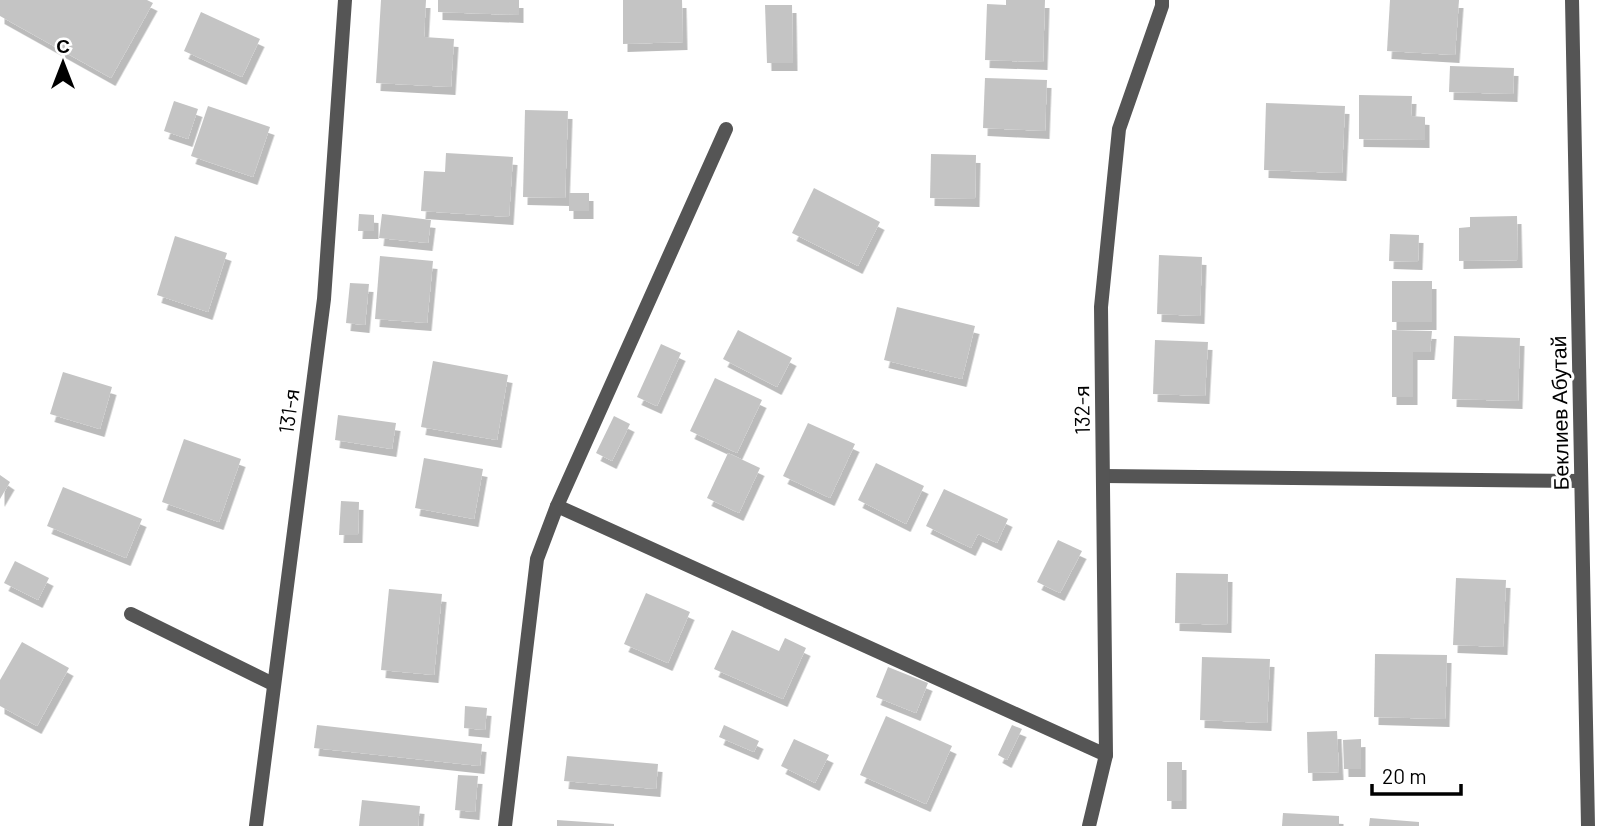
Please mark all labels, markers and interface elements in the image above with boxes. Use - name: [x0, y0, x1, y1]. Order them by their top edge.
- north arrow: [28, 28, 98, 98]
- text: С: [56, 34, 70, 57]
- street label: Беклиев Абутай: [1545, 335, 1573, 491]
- street label: 132-я: [1068, 385, 1094, 435]
- street label: 131-я: [272, 387, 304, 435]
- scale bar: [1372, 752, 1461, 796]
- text: 20 m: [1382, 763, 1427, 788]

